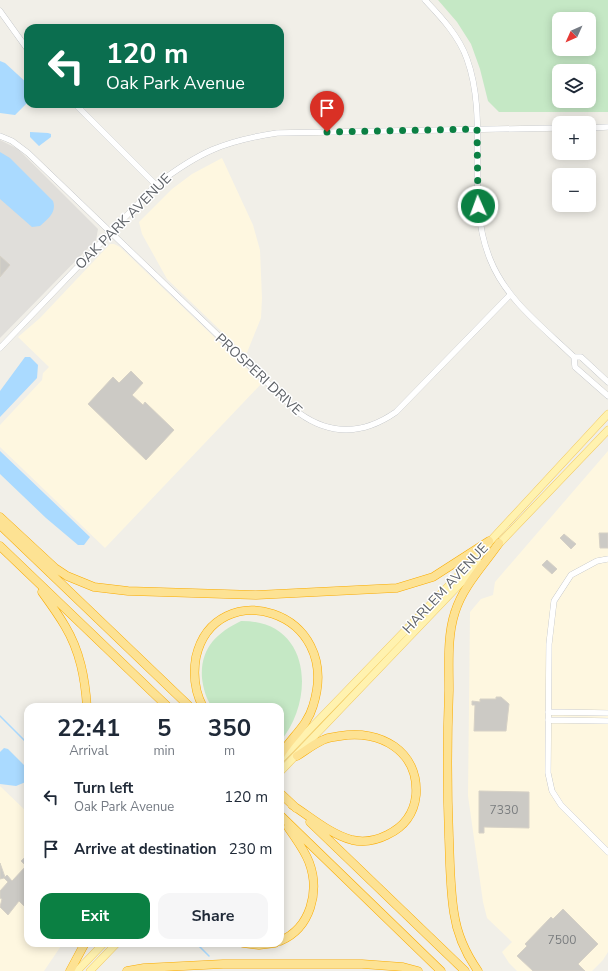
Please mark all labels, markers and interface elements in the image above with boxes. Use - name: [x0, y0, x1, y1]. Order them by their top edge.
- north arrow: [552, 12, 596, 56]
- map controls: [552, 12, 596, 212]
- text: 120 m: [106, 35, 189, 73]
- icon: left: [40, 40, 92, 92]
- button: layers: [552, 64, 596, 108]
- text: Oak Park Avenue: [106, 71, 245, 95]
- pin: [310, 91, 344, 132]
- icon: arrive: [316, 97, 338, 119]
- button: +: [552, 116, 596, 160]
- button: −: [552, 168, 596, 212]
- street label: OAK PARK AVENUE: [71, 169, 176, 274]
- position arrow: [457, 185, 499, 227]
- street label: PROSPERI DRIVE: [211, 329, 306, 420]
- street label: HARLEM AVENUE: [398, 539, 492, 638]
- text: 22:41: [57, 712, 120, 744]
- text: 5: [157, 712, 171, 744]
- text: 350: [208, 712, 251, 744]
- text: Arrival: [69, 742, 108, 760]
- text: min: [153, 742, 175, 760]
- text: m: [224, 742, 235, 760]
- text: Turn left: [74, 778, 133, 798]
- icon: left: [40, 786, 62, 808]
- text: 120 m: [224, 787, 268, 807]
- text: Oak Park Avenue: [74, 798, 174, 816]
- house number: 7330: [490, 802, 518, 818]
- icon: arrive: [40, 838, 62, 860]
- text: Arrive at destination: [74, 839, 217, 859]
- text: 230 m: [229, 839, 272, 859]
- button: Exit: [40, 893, 150, 939]
- button: Share: [158, 893, 268, 939]
- house number: 7500: [548, 932, 576, 948]

